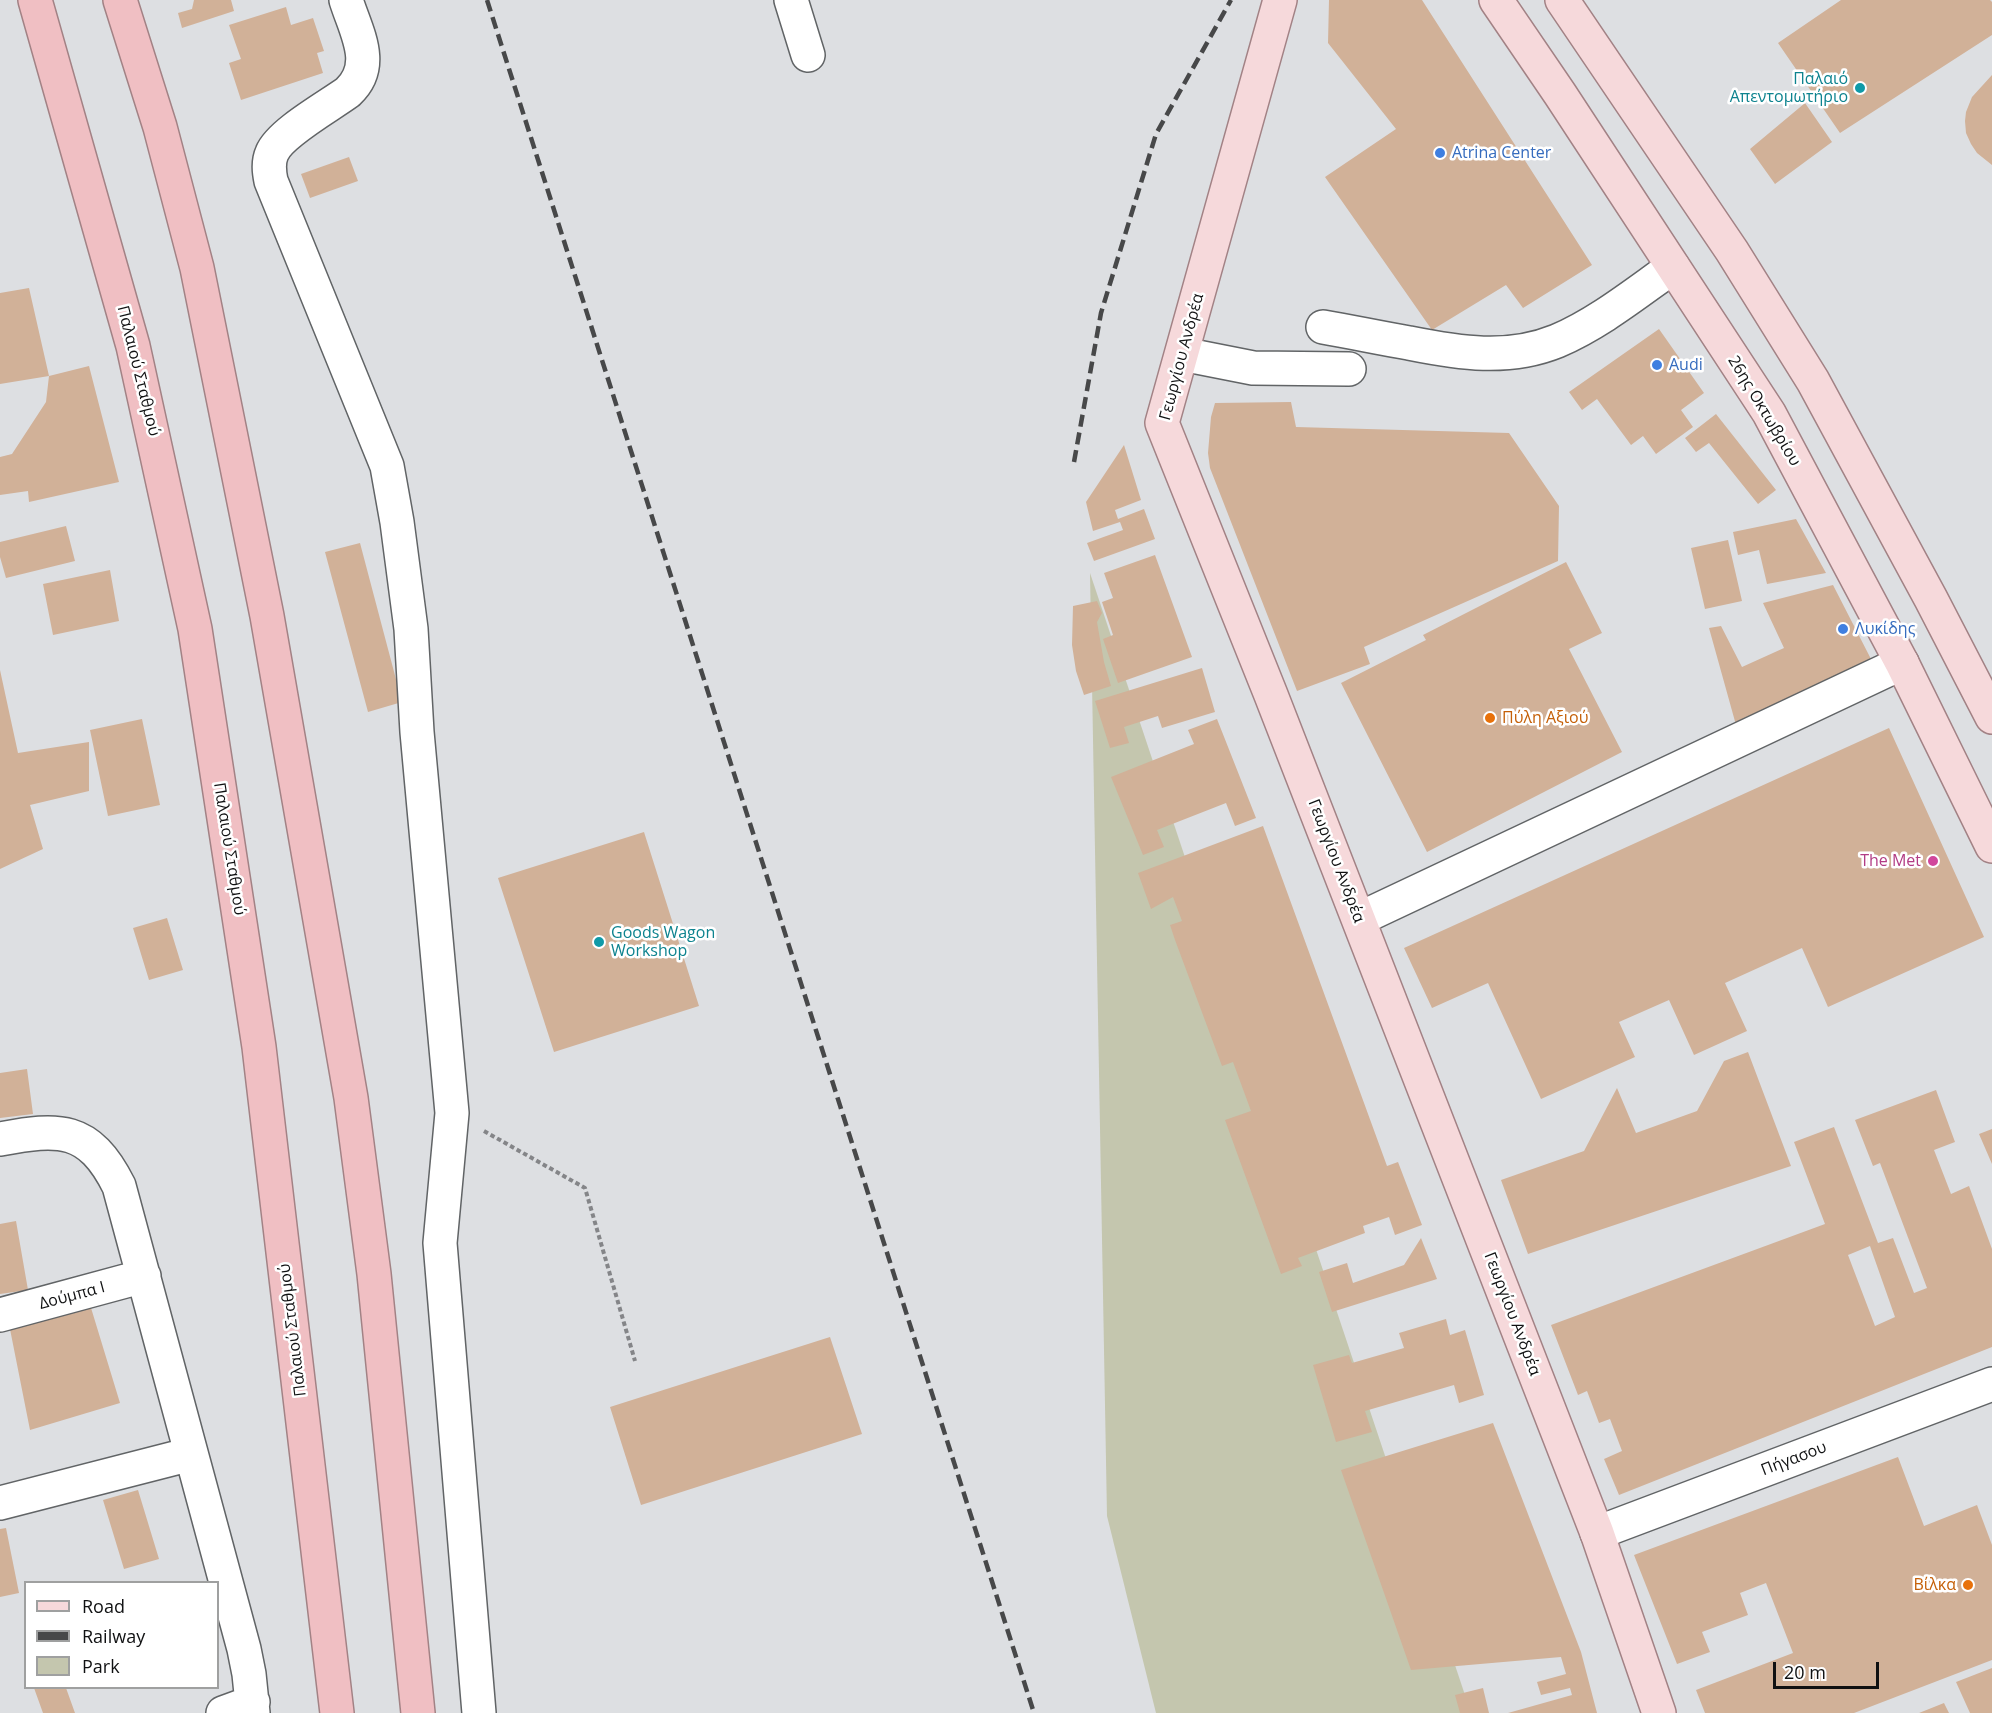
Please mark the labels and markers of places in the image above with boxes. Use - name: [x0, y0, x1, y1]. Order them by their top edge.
- place label: Παλαιό Απεντομωτήριο: [1730, 69, 1848, 107]
- marker: Παλαιό Απεντομωτήριο: [1853, 81, 1867, 95]
- place label: Atrina Center: [1452, 143, 1551, 163]
- marker: Atrina Center: [1433, 146, 1447, 160]
- place label: Audi: [1669, 355, 1703, 375]
- marker: Audi: [1650, 358, 1664, 372]
- place label: Λυκίδης: [1855, 619, 1915, 639]
- marker: Λυκίδης: [1836, 622, 1850, 636]
- place label: Πύλη Αξιού: [1502, 708, 1588, 728]
- marker: Πύλη Αξιού: [1483, 711, 1497, 725]
- place label: The Met: [1860, 851, 1921, 871]
- marker: The Met: [1926, 854, 1940, 868]
- place label: Goods Wagon Workshop: [611, 923, 715, 961]
- marker: Goods Wagon Workshop: [592, 935, 606, 949]
- place label: Βίλκα: [1913, 1575, 1956, 1595]
- marker: Βίλκα: [1961, 1578, 1975, 1592]

